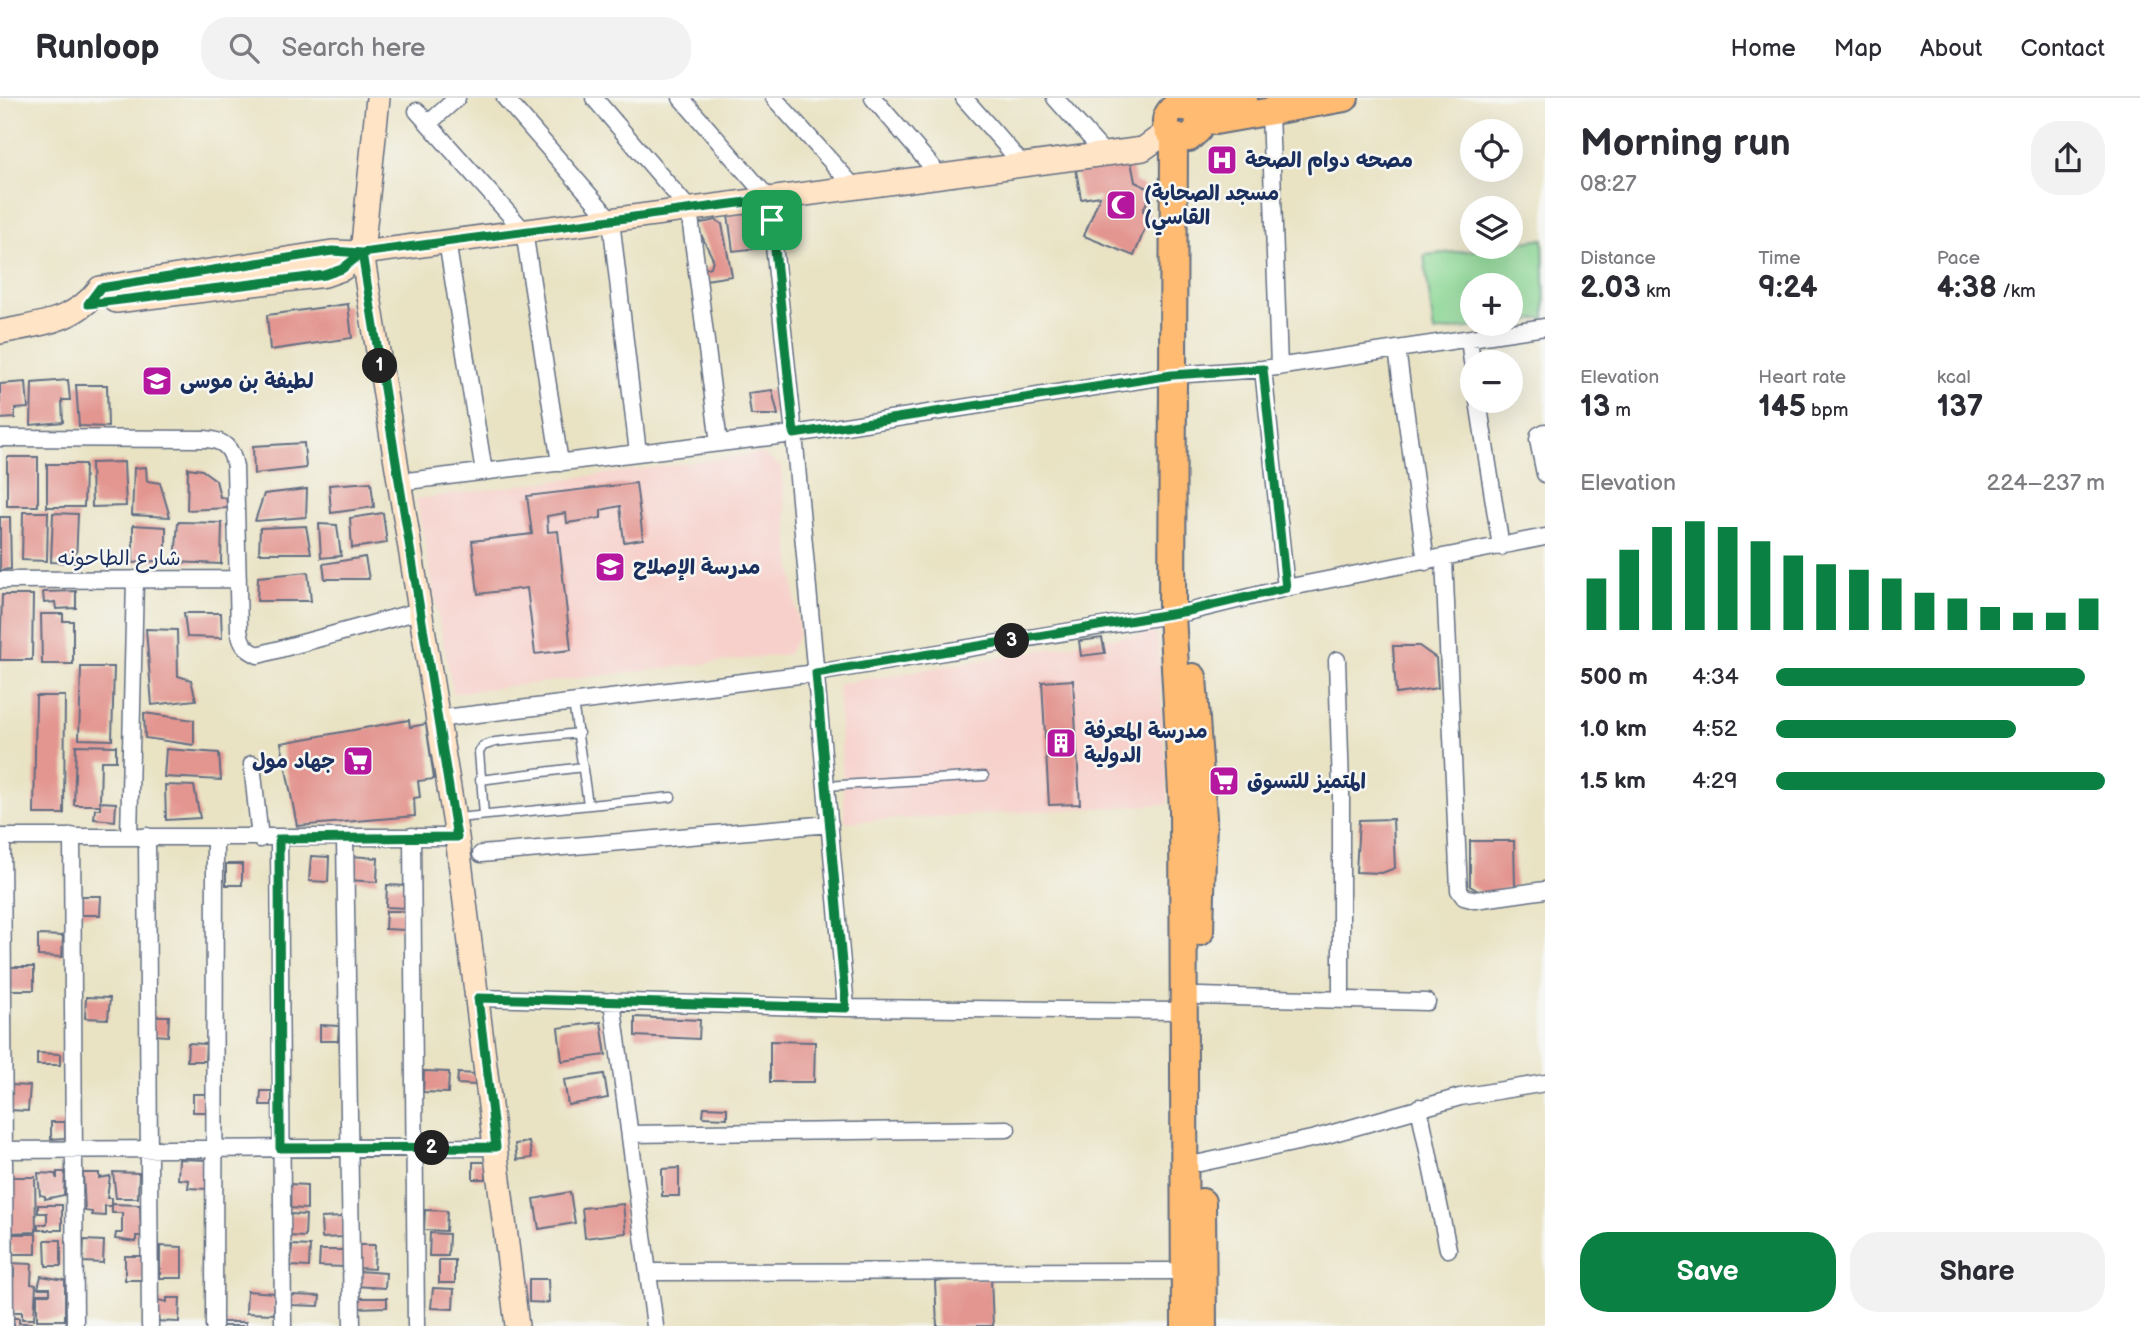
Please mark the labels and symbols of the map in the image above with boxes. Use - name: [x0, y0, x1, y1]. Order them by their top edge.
- hospital icon: مصحه دوام الصحة: [1205, 143, 1239, 177]
- place label: مصحه دوام الصحة: [1245, 148, 1413, 176]
- place label: (مسجد الصحابة (القاسي: [1144, 181, 1279, 236]
- mosque icon: (مسجد الصحابة (القاسي: [1104, 188, 1138, 222]
- pin: [742, 190, 802, 250]
- pin: 1: [362, 348, 398, 384]
- school or university icon: لطيفة بن موسى: [140, 364, 174, 398]
- place label: لطيفة بن موسى: [180, 369, 314, 394]
- street label: شارع الطاحونه: [57, 546, 181, 573]
- school or university icon: مدرسة الإصلاح: [593, 550, 627, 584]
- place label: مدرسة الإصلاح: [633, 555, 761, 581]
- pin: 3: [995, 624, 1030, 658]
- place label: مدرسة المعرفة الدولية: [1084, 719, 1208, 768]
- building icon: مدرسة المعرفة الدولية: [1044, 726, 1078, 760]
- supermarket icon: جهاد مول: [341, 744, 375, 778]
- place label: جهاد مول: [252, 749, 335, 774]
- supermarket icon: المتميز للتسوق: [1207, 764, 1241, 798]
- place label: المتميز للتسوق: [1247, 769, 1366, 795]
- pin: 2: [414, 1130, 450, 1166]

